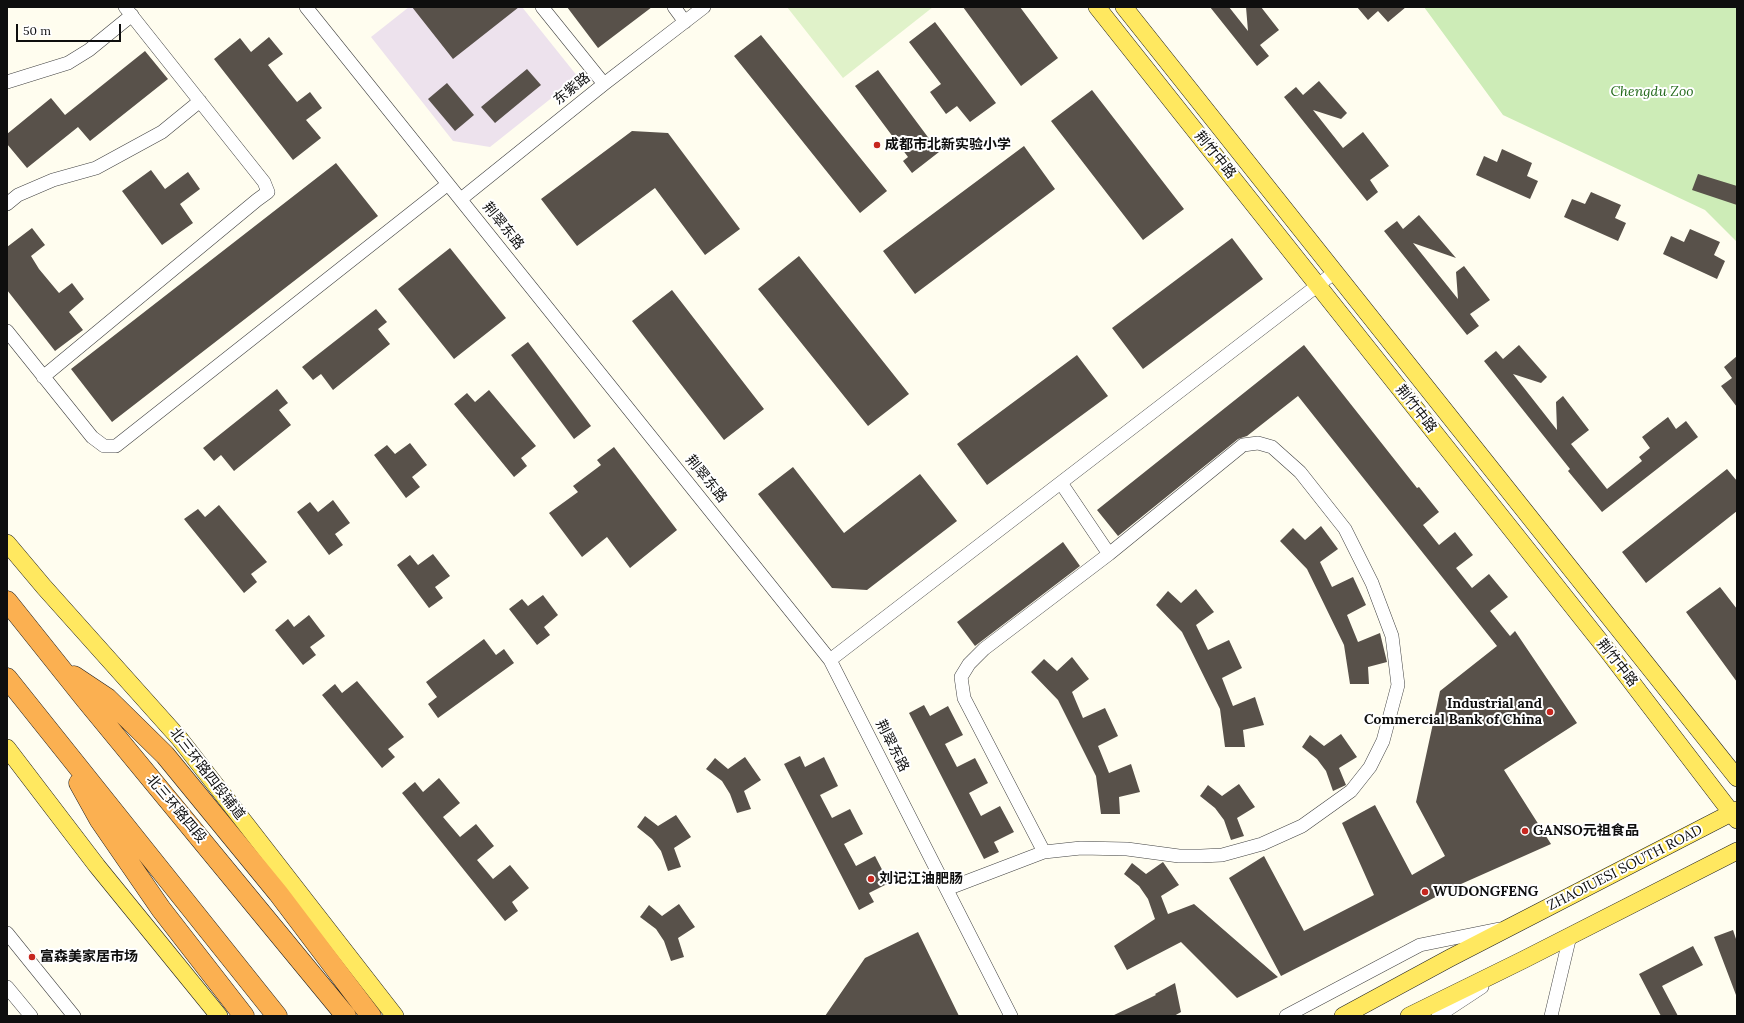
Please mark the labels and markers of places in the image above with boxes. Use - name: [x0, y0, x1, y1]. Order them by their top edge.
- place label: 成都市北新实验小学: [885, 137, 1011, 153]
- marker: 成都市北新实验小学: [872, 140, 882, 150]
- place label: Industrial and Commercial Bank of China: [1364, 696, 1542, 728]
- marker: Industrial and Commercial Bank of China: [1545, 707, 1555, 717]
- place label: GANSO元祖食品: [1533, 823, 1639, 839]
- marker: GANSO元祖食品: [1520, 826, 1530, 836]
- place label: 刘记江油肥肠: [879, 871, 963, 887]
- marker: 刘记江油肥肠: [866, 874, 876, 884]
- place label: WUDONGFENG: [1433, 884, 1538, 900]
- marker: WUDONGFENG: [1420, 887, 1430, 897]
- place label: 富森美家居市场: [40, 949, 138, 965]
- marker: 富森美家居市场: [27, 952, 37, 962]

